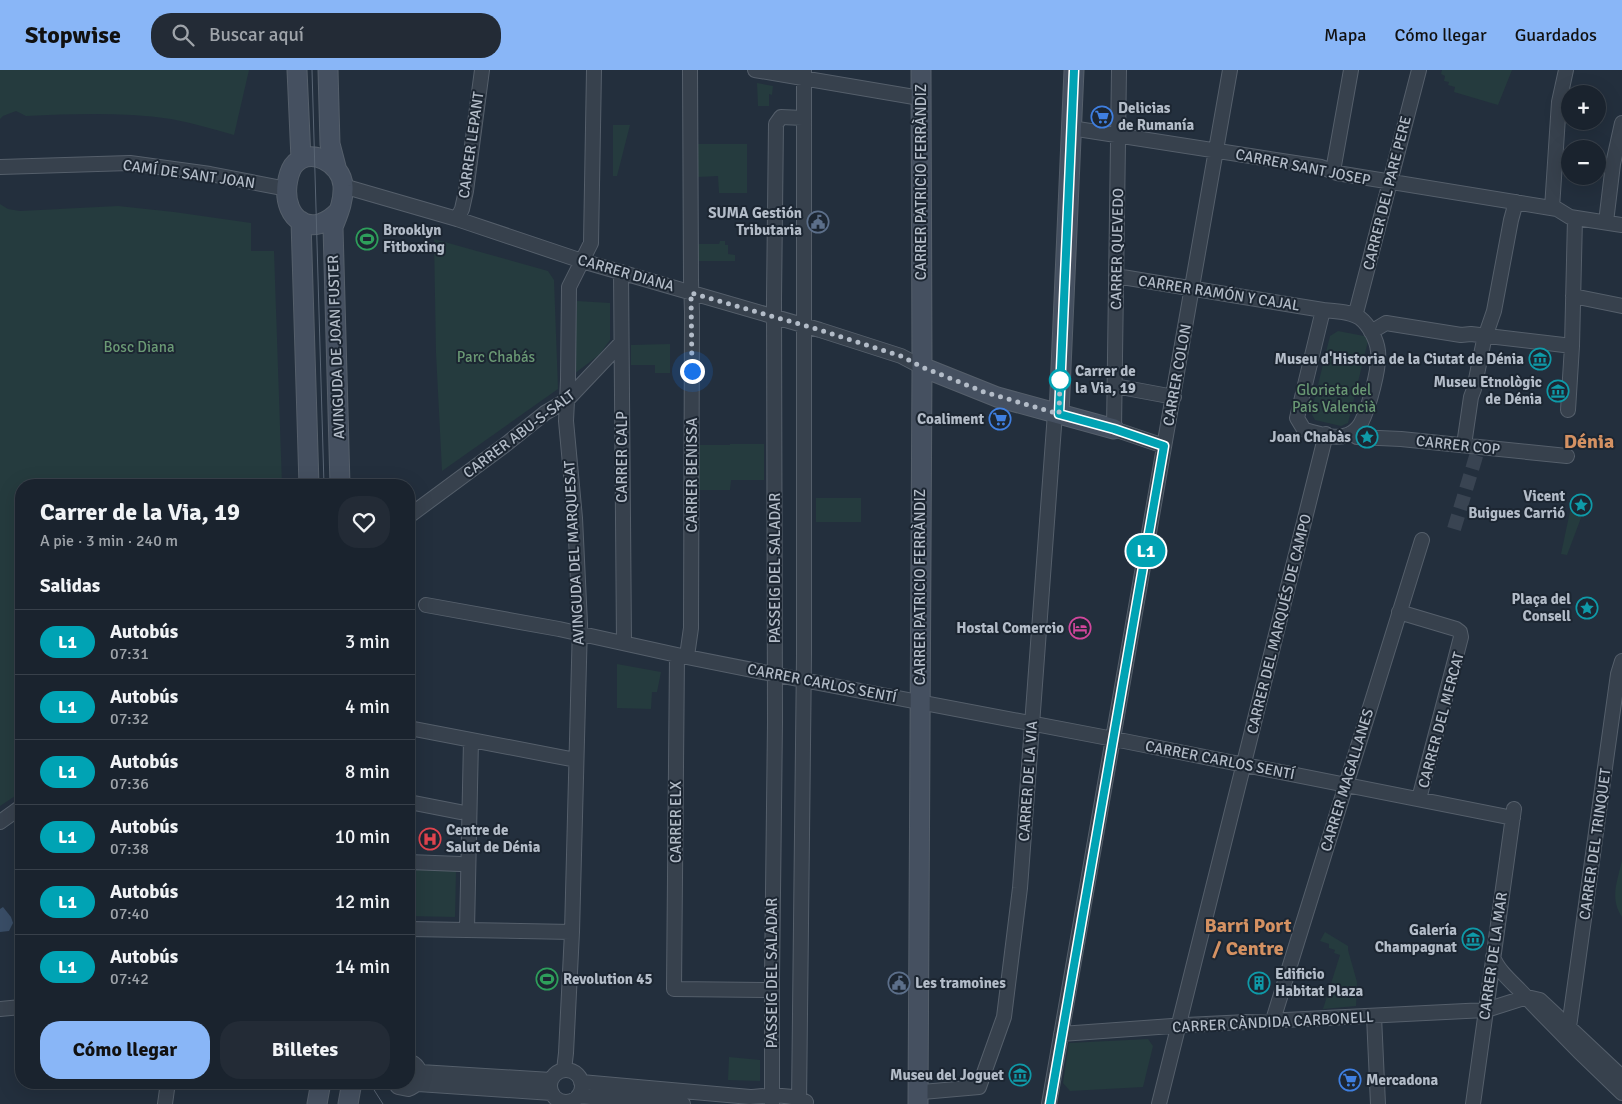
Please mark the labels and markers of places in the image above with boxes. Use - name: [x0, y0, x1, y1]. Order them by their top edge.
- place label: Delicias de Rumanía: [1118, 99, 1195, 134]
- supermarket icon: Delicias de Rumanía: [1090, 105, 1114, 129]
- place label: SUMA Gestión Tributaria: [708, 204, 802, 239]
- public building icon: SUMA Gestión Tributaria: [806, 210, 830, 234]
- place label: Brooklyn Fitboxing: [383, 221, 445, 256]
- sports icon: Brooklyn Fitboxing: [355, 227, 379, 251]
- museum icon: Museu d'Historia de la Ciutat de Dénia: [1528, 347, 1552, 371]
- place label: Museu d'Historia de la Ciutat de Dénia: [1274, 350, 1524, 368]
- place label: Carrer de la Via, 19: [1075, 362, 1136, 397]
- marker: Carrer de la Via, 19: [1049, 369, 1071, 391]
- place label: Museu Etnològic de Dénia: [1434, 373, 1542, 408]
- museum icon: Museu Etnològic de Dénia: [1546, 379, 1570, 403]
- supermarket icon: Coaliment: [988, 407, 1012, 431]
- place label: Coaliment: [917, 410, 984, 428]
- place icon: Joan Chabàs: [1355, 425, 1379, 449]
- place label: Joan Chabàs: [1270, 428, 1351, 446]
- place label: Vicent Buigues Carrió: [1468, 487, 1565, 522]
- place icon: Vicent Buigues Carrió: [1569, 493, 1593, 517]
- place label: Plaça del Consell: [1511, 590, 1571, 625]
- place icon: Plaça del Consell: [1575, 596, 1599, 620]
- hotel icon: Hostal Comercio: [1068, 616, 1092, 640]
- place label: Hostal Comercio: [956, 619, 1064, 637]
- place label: Centre de Salut de Dénia: [446, 821, 541, 856]
- hospital icon: Centre de Salut de Dénia: [418, 827, 442, 851]
- place label: Galería Champagnat: [1375, 921, 1457, 956]
- museum icon: Galería Champagnat: [1461, 927, 1485, 951]
- place label: Edificio Habitat Plaza: [1275, 965, 1364, 1000]
- sports icon: Revolution 45: [535, 967, 559, 991]
- place label: Revolution 45: [563, 970, 653, 988]
- public building icon: Les tramoines: [887, 971, 911, 995]
- building icon: Edificio Habitat Plaza: [1247, 971, 1271, 995]
- place label: Les tramoines: [915, 974, 1006, 992]
- museum icon: Museu del Joguet: [1008, 1063, 1032, 1087]
- place label: Museu del Joguet: [890, 1066, 1004, 1084]
- supermarket icon: Mercadona: [1338, 1068, 1362, 1092]
- place label: Mercadona: [1366, 1071, 1439, 1089]

